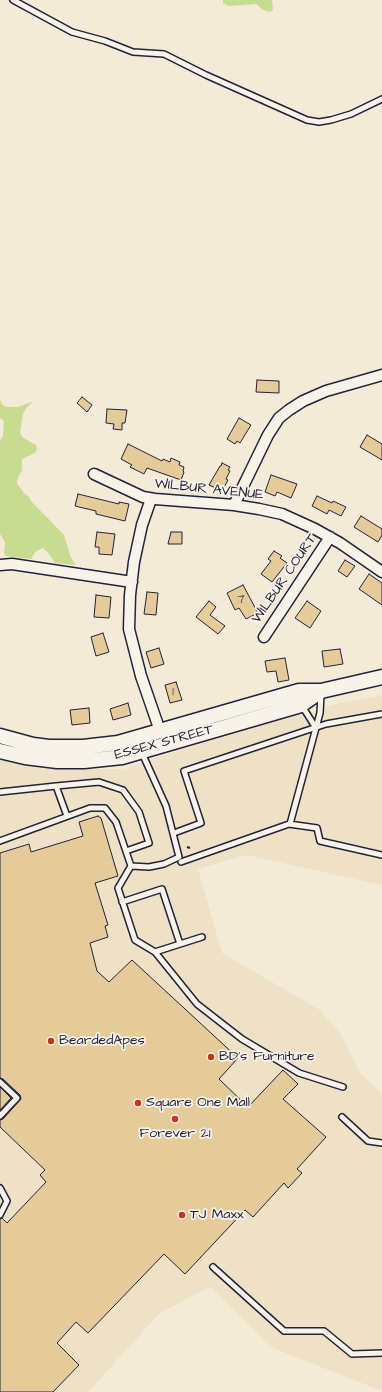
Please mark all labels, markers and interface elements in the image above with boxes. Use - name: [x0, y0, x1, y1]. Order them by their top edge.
- street label: WILBUR AVENUE: [154, 476, 264, 504]
- street label: WILBUR COURT: [249, 531, 321, 627]
- house number: 7: [237, 593, 245, 607]
- house number: 1: [172, 685, 174, 699]
- street label: ESSEX STREET: [113, 722, 215, 764]
- place label: BeardedApes: [59, 1033, 145, 1049]
- marker: BeardedApes: [46, 1036, 56, 1046]
- place label: BD's Furniture: [219, 1049, 315, 1065]
- marker: BD's Furniture: [206, 1052, 216, 1062]
- place label: Square One Mall: [146, 1095, 250, 1111]
- marker: Square One Mall: [133, 1098, 143, 1108]
- marker: Forever 21: [170, 1114, 180, 1124]
- place label: Forever 21: [140, 1126, 210, 1142]
- place label: TJ Maxx: [190, 1207, 244, 1223]
- marker: TJ Maxx: [177, 1210, 187, 1220]

